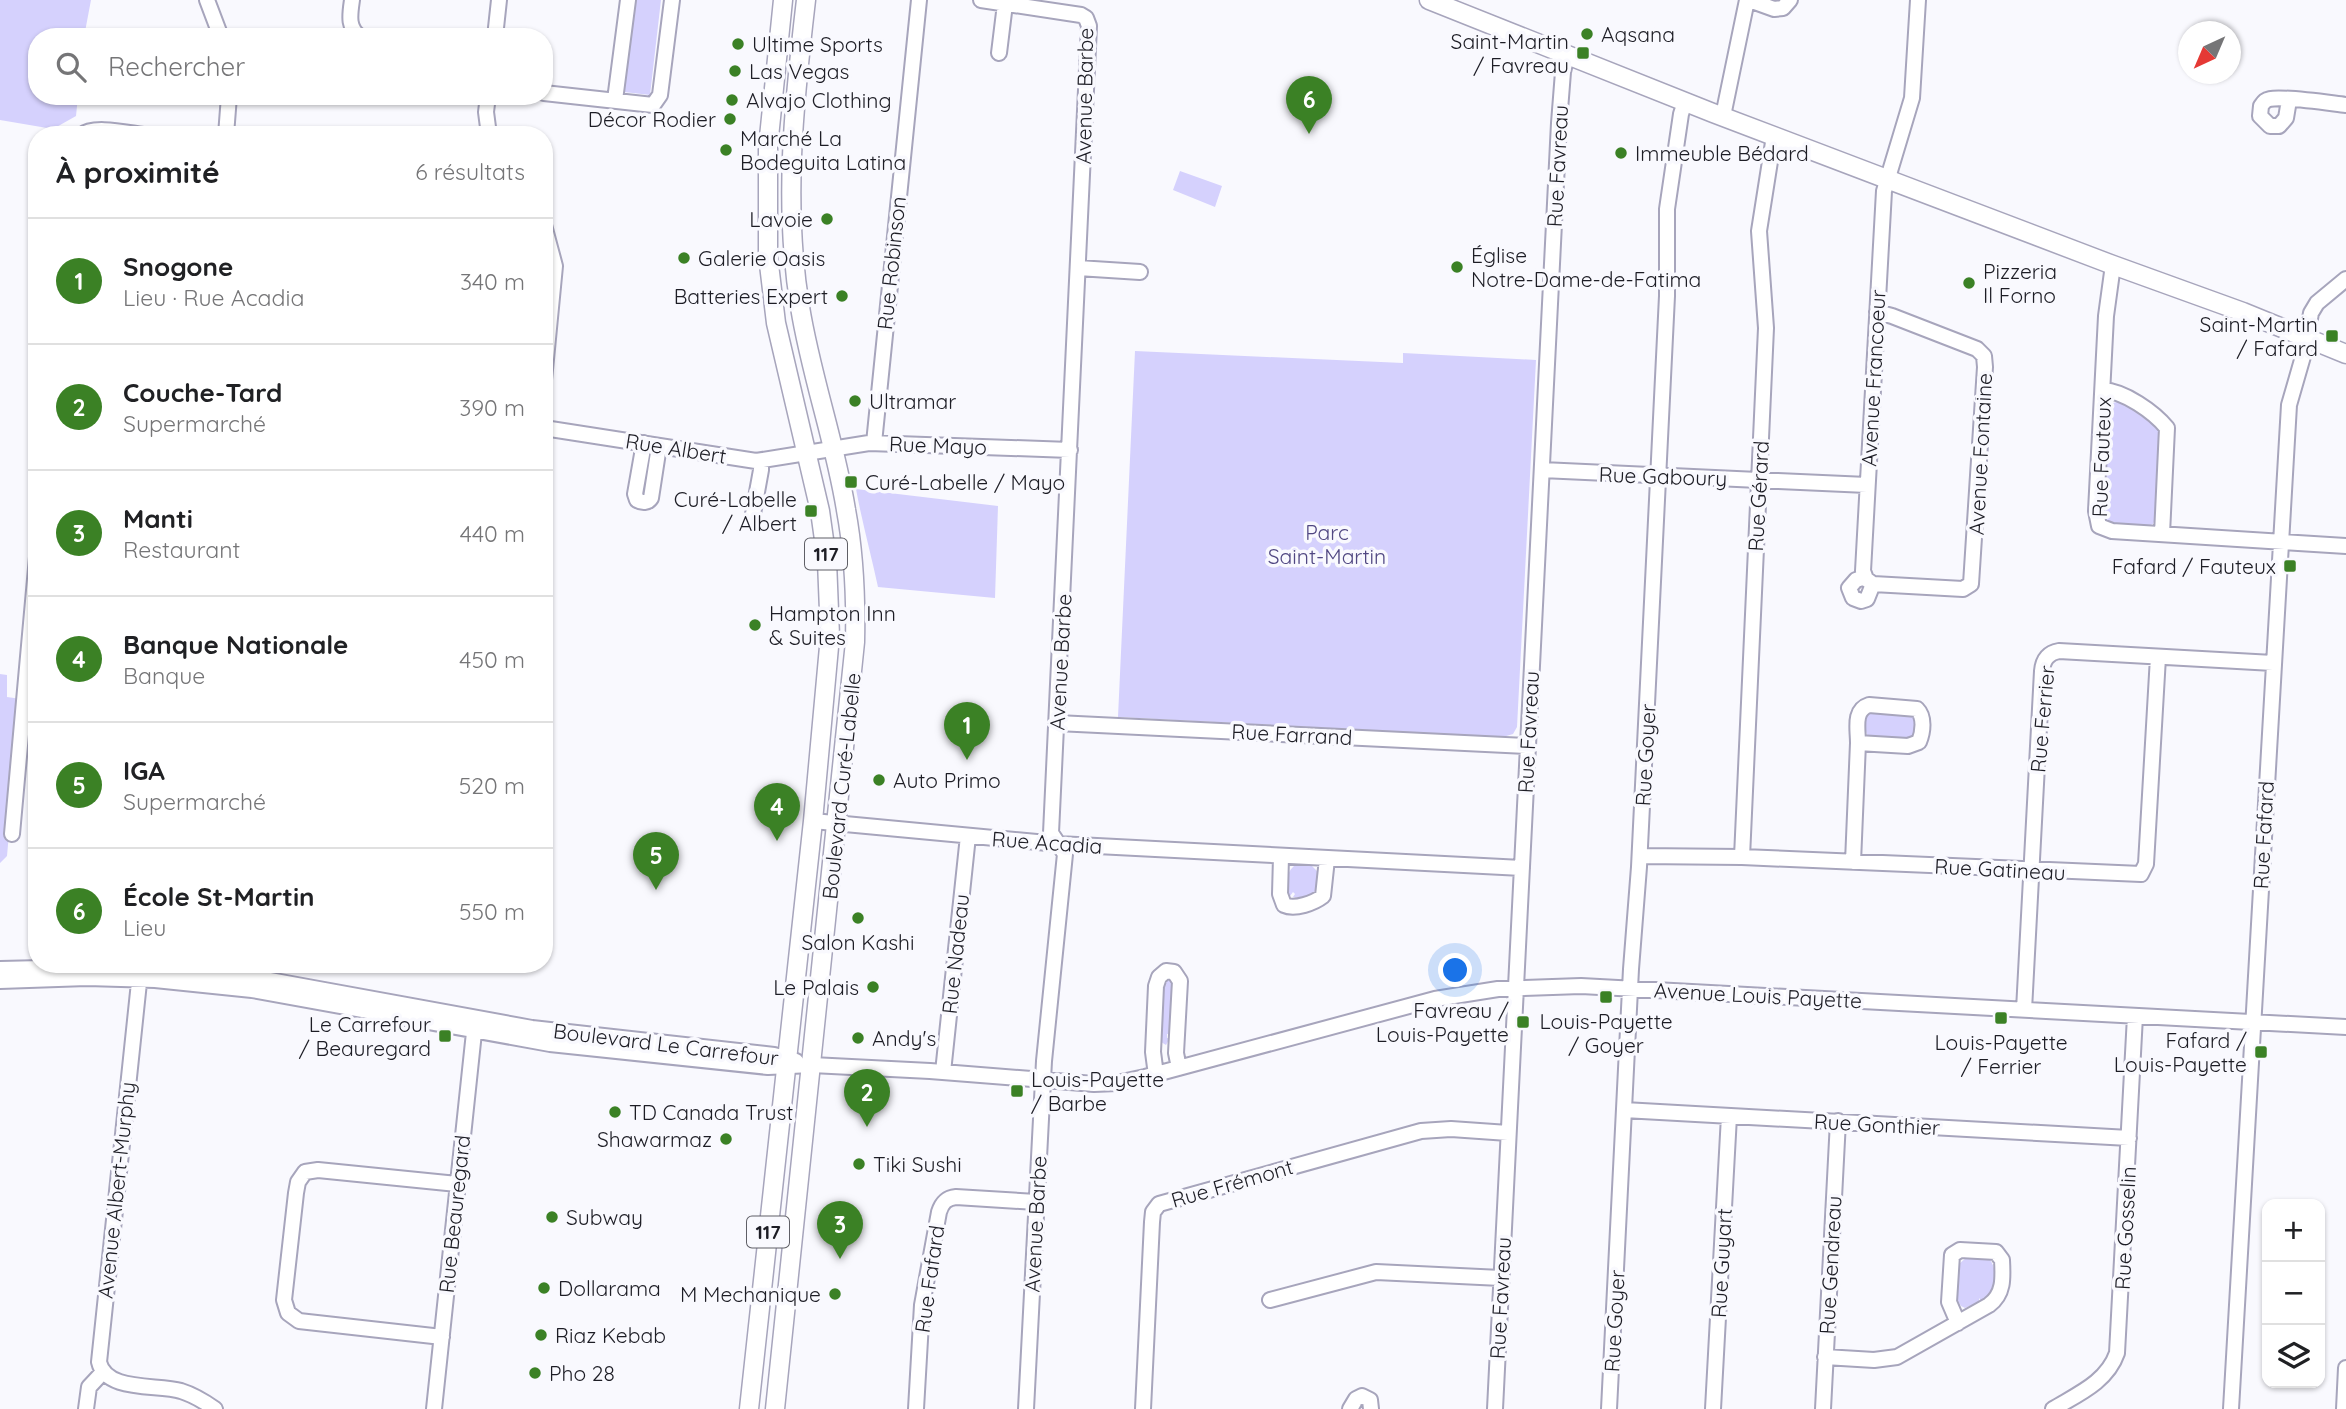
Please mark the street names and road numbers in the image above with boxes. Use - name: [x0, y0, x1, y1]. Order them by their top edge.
- street label: Avenue Barbe: [1070, 27, 1098, 165]
- street label: Rue Favreau: [1541, 104, 1573, 228]
- street label: Rue Robinson: [871, 195, 911, 331]
- street label: Avenue Francoeur: [1855, 289, 1891, 467]
- street label: Avenue Fontaine: [1963, 372, 1997, 536]
- street label: Rue Fauteux: [2086, 396, 2116, 518]
- street label: Rue Albert: [624, 427, 728, 469]
- street label: Rue Mayo: [889, 430, 987, 460]
- street label: Rue Gérard: [1742, 440, 1774, 552]
- street label: Rue Gaboury: [1598, 461, 1728, 491]
- road number: 117: [805, 538, 847, 569]
- street label: Avenue Barbe: [1043, 593, 1077, 731]
- street label: Rue Ferrier: [2024, 664, 2060, 774]
- street label: Rue Favreau: [1512, 670, 1544, 794]
- street label: Boulevard Curé-Labelle: [816, 671, 866, 901]
- street label: Rue Goyer: [1629, 703, 1661, 807]
- street label: Rue Farrand: [1231, 718, 1353, 750]
- street label: Rue Fafard: [2247, 780, 2279, 890]
- street label: Rue Acadia: [991, 825, 1103, 859]
- street label: Rue Gatineau: [1934, 853, 2066, 885]
- street label: Rue Nadeau: [936, 893, 974, 1015]
- street label: Avenue Louis Payette: [1653, 977, 1863, 1013]
- street label: Boulevard Le Carrefour: [552, 1017, 780, 1071]
- street label: Avenue Albert-Murphy: [92, 1080, 140, 1300]
- street label: Rue Gonthier: [1813, 1108, 1941, 1140]
- street label: Rue Beauregard: [433, 1134, 475, 1294]
- street label: Rue Frémont: [1168, 1153, 1296, 1213]
- street label: Avenue Barbe: [1018, 1155, 1052, 1293]
- street label: Rue Gosselin: [2109, 1166, 2141, 1290]
- street label: Rue Gendreau: [1813, 1195, 1847, 1335]
- street label: Rue Guyart: [1705, 1207, 1737, 1319]
- road number: 117: [747, 1216, 789, 1248]
- street label: Rue Fafard: [909, 1224, 949, 1334]
- street label: Rue Favreau: [1484, 1236, 1516, 1360]
- street label: Rue Goyer: [1598, 1269, 1630, 1373]

